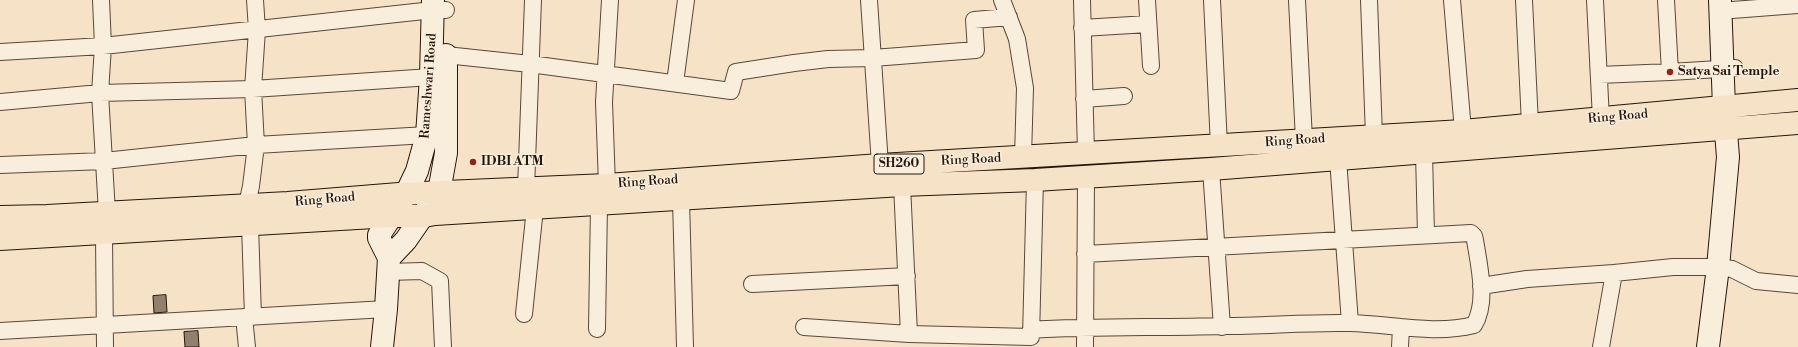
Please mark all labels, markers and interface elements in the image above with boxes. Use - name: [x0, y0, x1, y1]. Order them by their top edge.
- street label: Rameshwari Road: [418, 33, 440, 139]
- place label: Satya Sai Temple: [1678, 64, 1780, 80]
- marker: Satya Sai Temple: [1665, 67, 1675, 77]
- street label: Ring Road: [1587, 107, 1649, 127]
- street label: Ring Road: [1264, 131, 1326, 151]
- street label: Ring Road: [940, 151, 1002, 169]
- place label: IDBI ATM: [481, 154, 544, 170]
- road number: SH260: [874, 154, 924, 174]
- marker: IDBI ATM: [468, 157, 478, 167]
- street label: Ring Road: [617, 172, 679, 192]
- street label: Ring Road: [294, 190, 356, 210]

